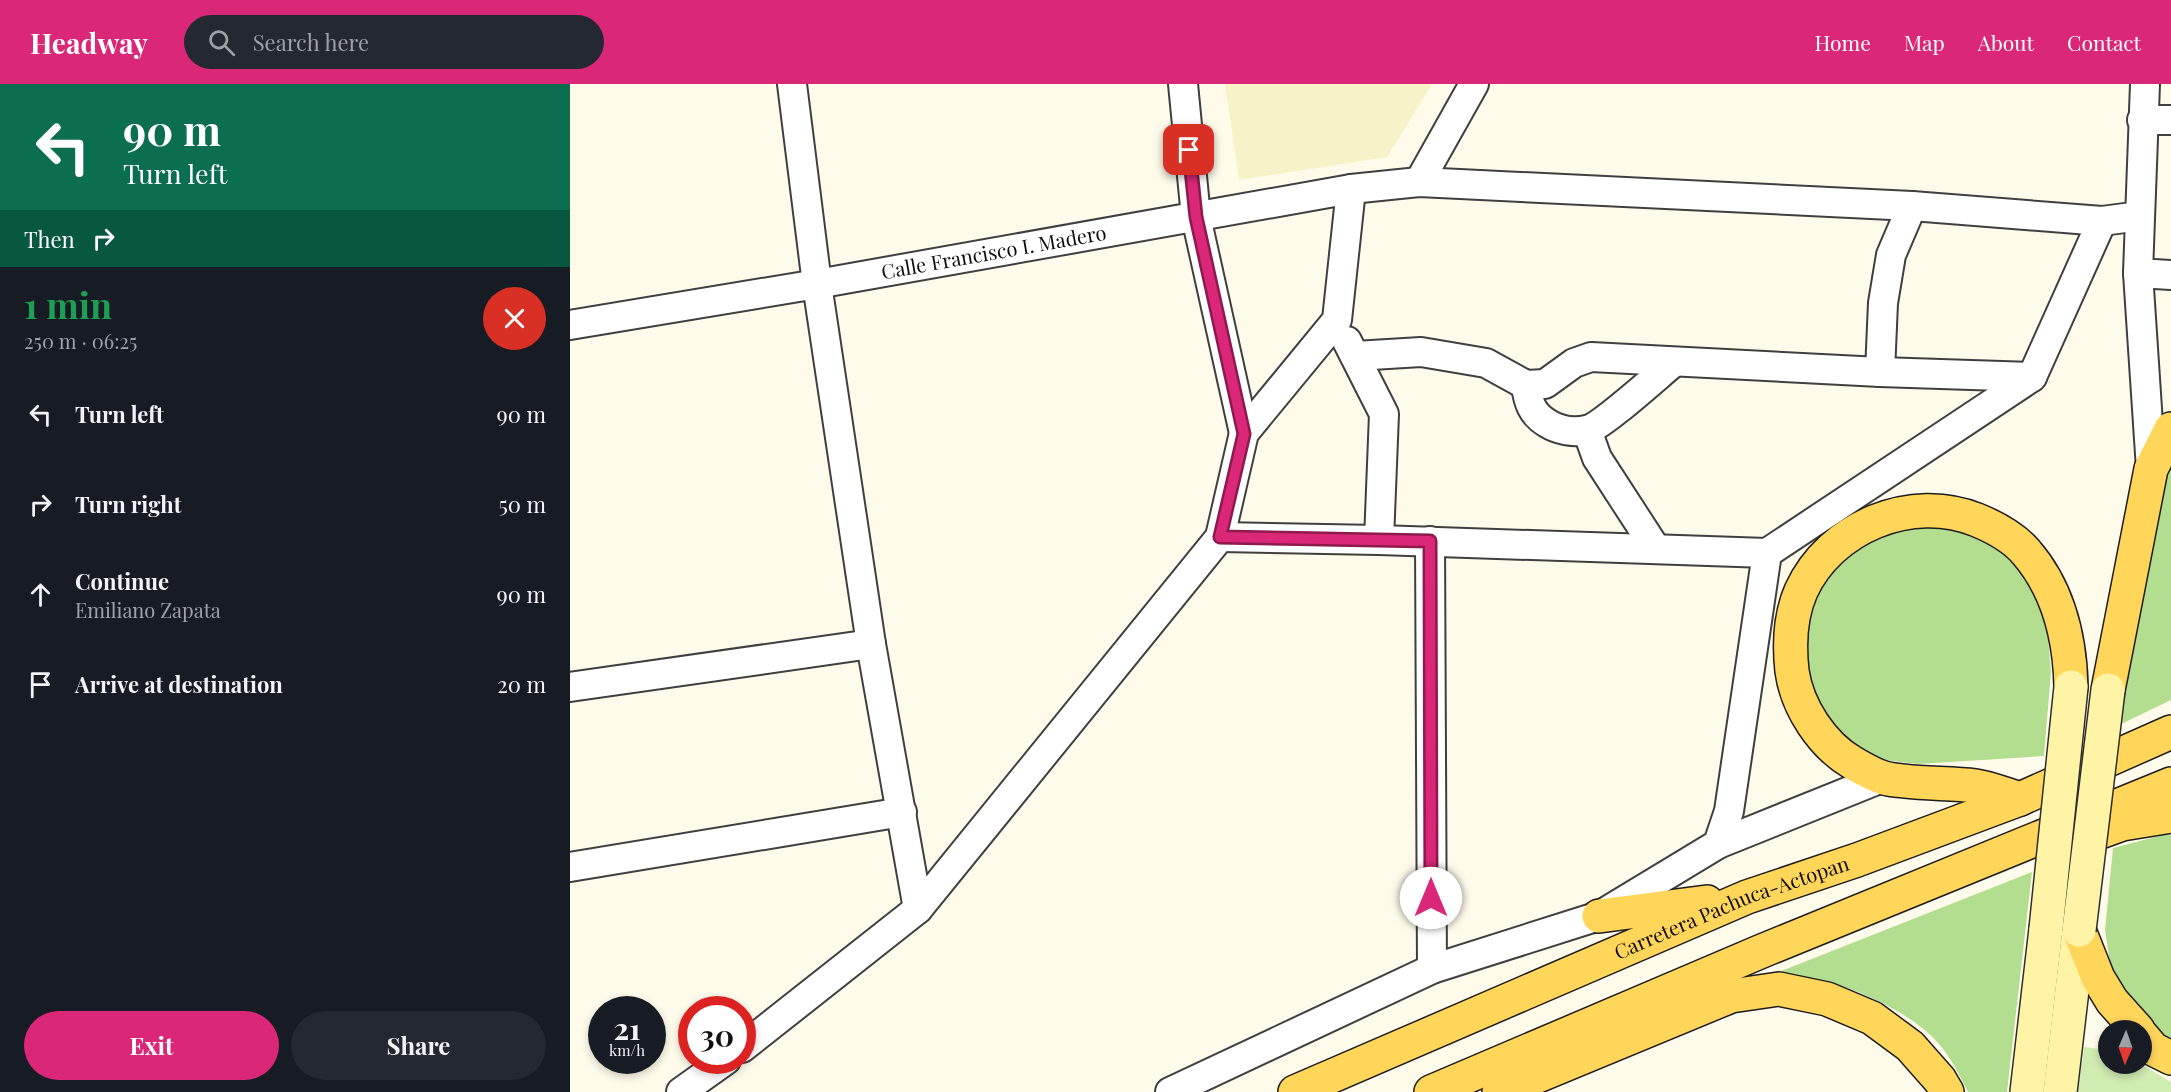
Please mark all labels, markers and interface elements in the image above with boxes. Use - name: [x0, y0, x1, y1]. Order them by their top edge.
- search box: [184, 15, 604, 69]
- text: Headway: [30, 24, 148, 61]
- icon: search: [205, 26, 238, 59]
- text: Search here: [253, 27, 369, 57]
- text: Home: [1815, 28, 1871, 56]
- text: Map: [1904, 28, 1945, 56]
- text: About: [1978, 28, 2034, 56]
- text: Contact: [2067, 28, 2141, 56]
- text: 90 m: [123, 101, 221, 157]
- icon: left: [24, 108, 102, 186]
- pin: [1163, 124, 1214, 175]
- icon: arrive: [1172, 133, 1205, 166]
- text: Turn left: [123, 155, 227, 191]
- street label: Calle Francisco I. Madero: [879, 218, 1108, 284]
- icon: right: [87, 222, 120, 255]
- text: Then: [24, 224, 75, 254]
- text: 1 min: [24, 280, 112, 328]
- button: close: [483, 287, 546, 350]
- text: 250 m · 06:25: [24, 327, 137, 354]
- icon: left: [24, 398, 57, 431]
- text: Turn left: [75, 399, 164, 429]
- text: 90 m: [497, 399, 546, 429]
- icon: right: [24, 488, 57, 521]
- text: Turn right: [75, 489, 181, 519]
- text: 50 m: [499, 489, 546, 519]
- text: Continue: [75, 566, 169, 596]
- icon: ahead: [24, 578, 57, 611]
- text: 90 m: [497, 579, 546, 609]
- text: Emiliano Zapata: [75, 596, 221, 623]
- icon: arrive: [24, 668, 57, 701]
- text: Arrive at destination: [75, 669, 283, 699]
- text: 20 m: [497, 669, 546, 699]
- street label: Carretera Pachuca-Actopan: [1609, 849, 1852, 965]
- position arrow: [1399, 866, 1463, 930]
- speed limit sign: 30: [678, 996, 756, 1074]
- text: 21: [613, 1008, 641, 1048]
- button: Exit: [24, 1011, 279, 1080]
- button: Share: [291, 1011, 546, 1080]
- north arrow: [2098, 1020, 2152, 1074]
- map controls: [2098, 1020, 2152, 1074]
- text: km/h: [609, 1040, 645, 1060]

